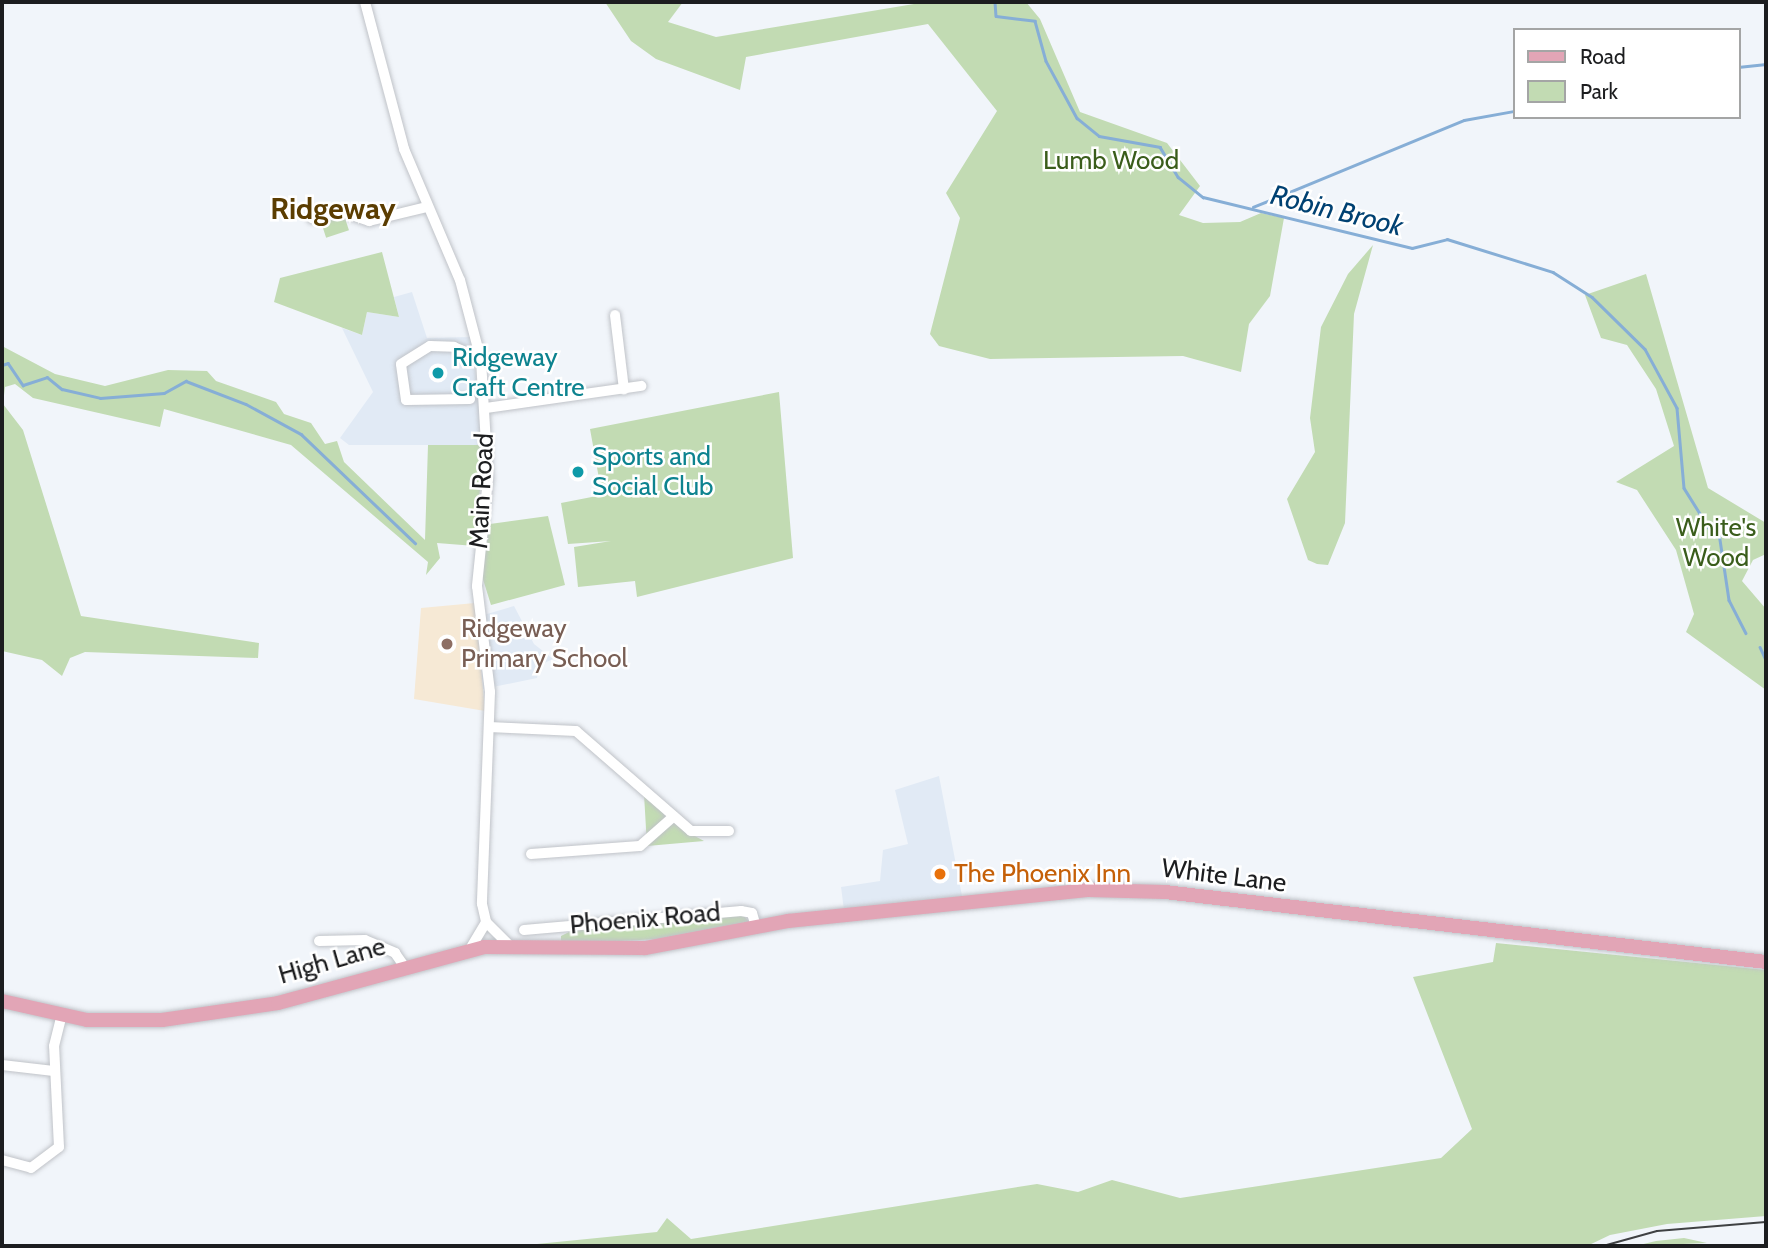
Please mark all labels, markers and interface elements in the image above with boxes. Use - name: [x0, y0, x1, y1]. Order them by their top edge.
- legend: [1512, 28, 1740, 119]
- text: Road: [1580, 44, 1626, 69]
- text: Park: [1580, 79, 1618, 104]
- park label: Lumb Wood: [1043, 145, 1179, 177]
- water label: Robin Brook: [1267, 177, 1407, 243]
- district label: Ridgeway: [270, 191, 396, 227]
- place label: Ridgeway Craft Centre: [452, 342, 585, 404]
- marker: Ridgeway Craft Centre: [430, 365, 446, 381]
- street label: Main Road: [463, 432, 501, 550]
- place label: Sports and Social Club: [592, 441, 713, 503]
- marker: Sports and Social Club: [570, 464, 586, 480]
- park label: White's Wood: [1676, 512, 1756, 574]
- place label: Ridgeway Primary School: [461, 613, 628, 674]
- marker: Ridgeway Primary School: [439, 636, 455, 652]
- street label: White Lane: [1160, 853, 1288, 899]
- place label: The Phoenix Inn: [954, 858, 1131, 890]
- marker: The Phoenix Inn: [932, 866, 948, 882]
- street label: Phoenix Road: [568, 897, 722, 941]
- street label: High Lane: [275, 931, 389, 991]

